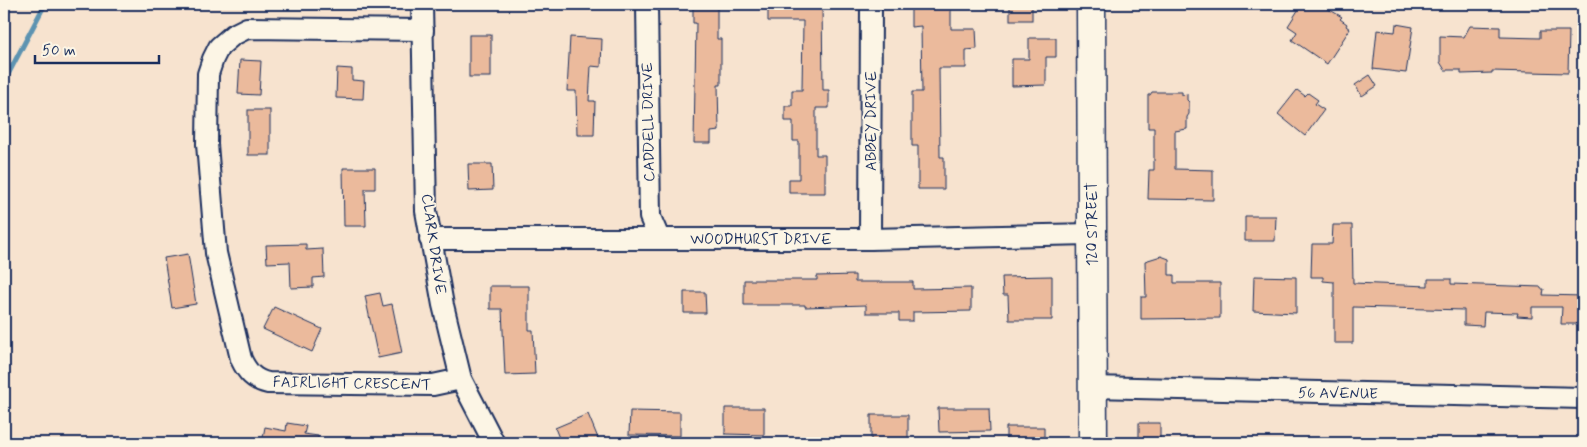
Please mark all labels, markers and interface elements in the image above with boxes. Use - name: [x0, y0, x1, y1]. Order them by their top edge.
- scale bar: [35, 32, 159, 64]
- text: 50 m: [42, 41, 76, 61]
- street label: CADDELL DRIVE: [638, 62, 660, 182]
- street label: ABBEY DRIVE: [862, 71, 882, 171]
- street label: 120 STREET: [1083, 182, 1103, 266]
- street label: CLARK DRIVE: [416, 192, 450, 296]
- street label: WOODHURST DRIVE: [690, 230, 832, 250]
- street label: FAIRLIGHT CRESCENT: [273, 373, 431, 395]
- street label: 56 AVENUE: [1298, 383, 1378, 405]

